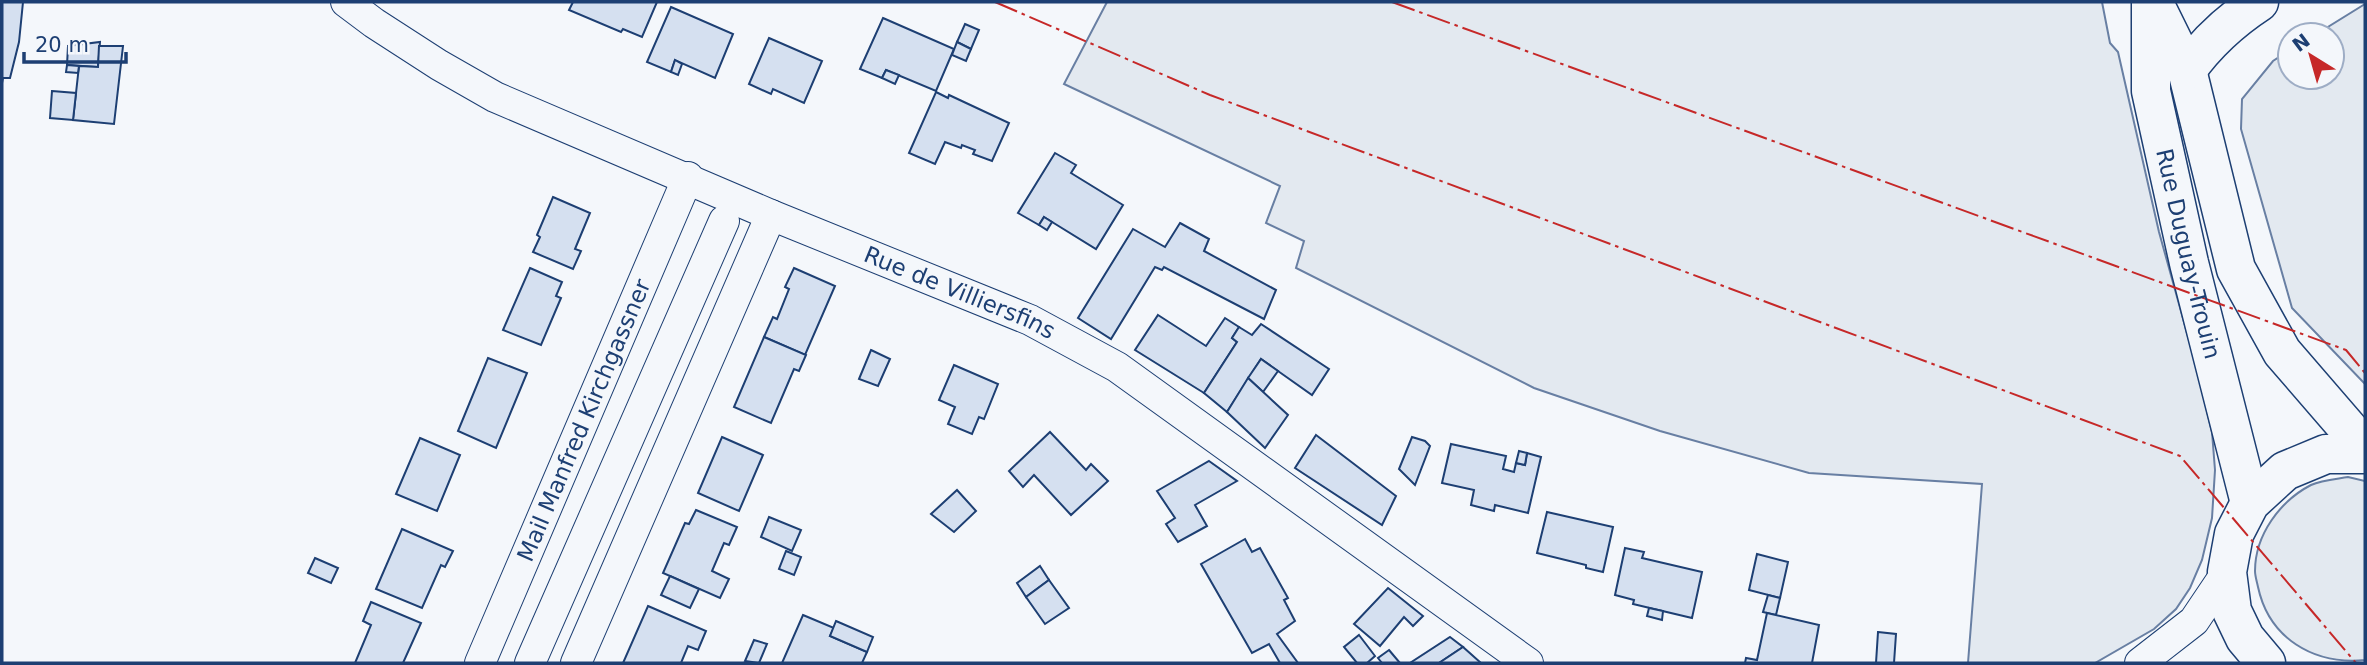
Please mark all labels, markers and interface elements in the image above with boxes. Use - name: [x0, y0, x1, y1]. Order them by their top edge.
- scale bar: [24, 21, 126, 65]
- north arrow: [2276, 21, 2346, 91]
- text: N: [2288, 29, 2314, 56]
- text: 20 m: [35, 33, 89, 57]
- street label: Rue Duguay-Trouin: [2151, 146, 2226, 362]
- street label: Rue de Villiersfins: [860, 241, 1060, 344]
- street label: Mail Manfred Kirchgassner: [512, 275, 656, 565]

